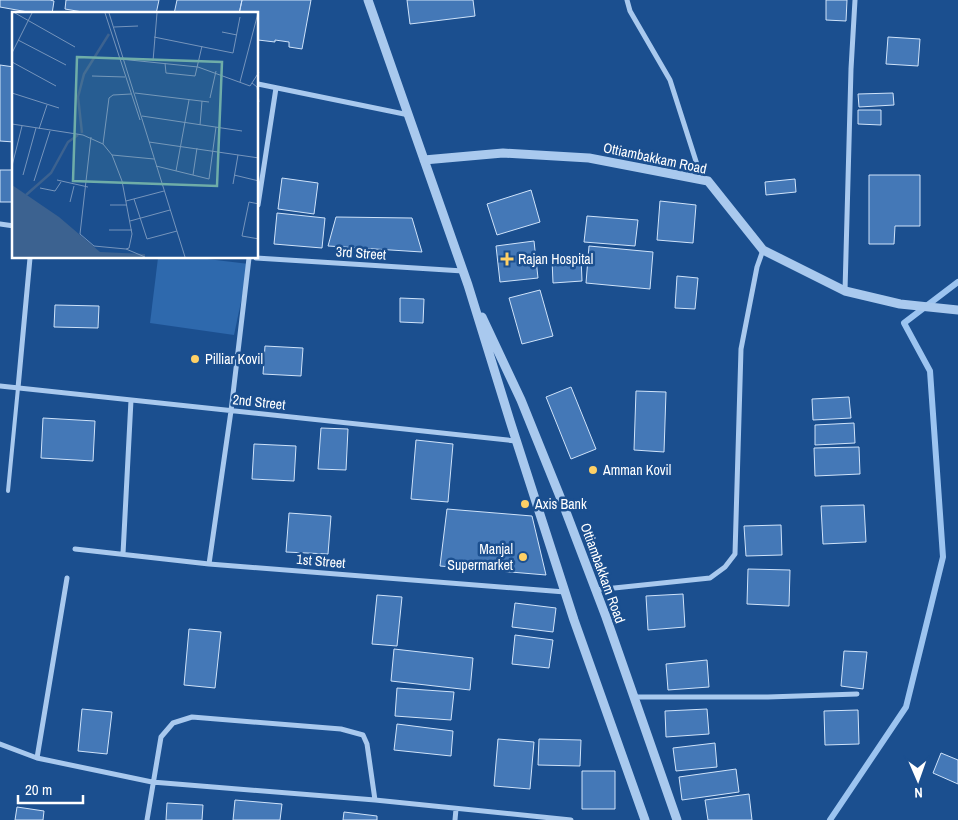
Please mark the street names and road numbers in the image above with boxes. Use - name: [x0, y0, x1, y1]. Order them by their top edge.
- street label: Ottiambakkam Road: [602, 138, 708, 178]
- street label: 3rd Street: [335, 242, 387, 264]
- street label: 2nd Street: [232, 390, 286, 414]
- street label: Ottiambakkam Road: [577, 520, 629, 626]
- street label: 1st Street: [296, 550, 346, 572]

